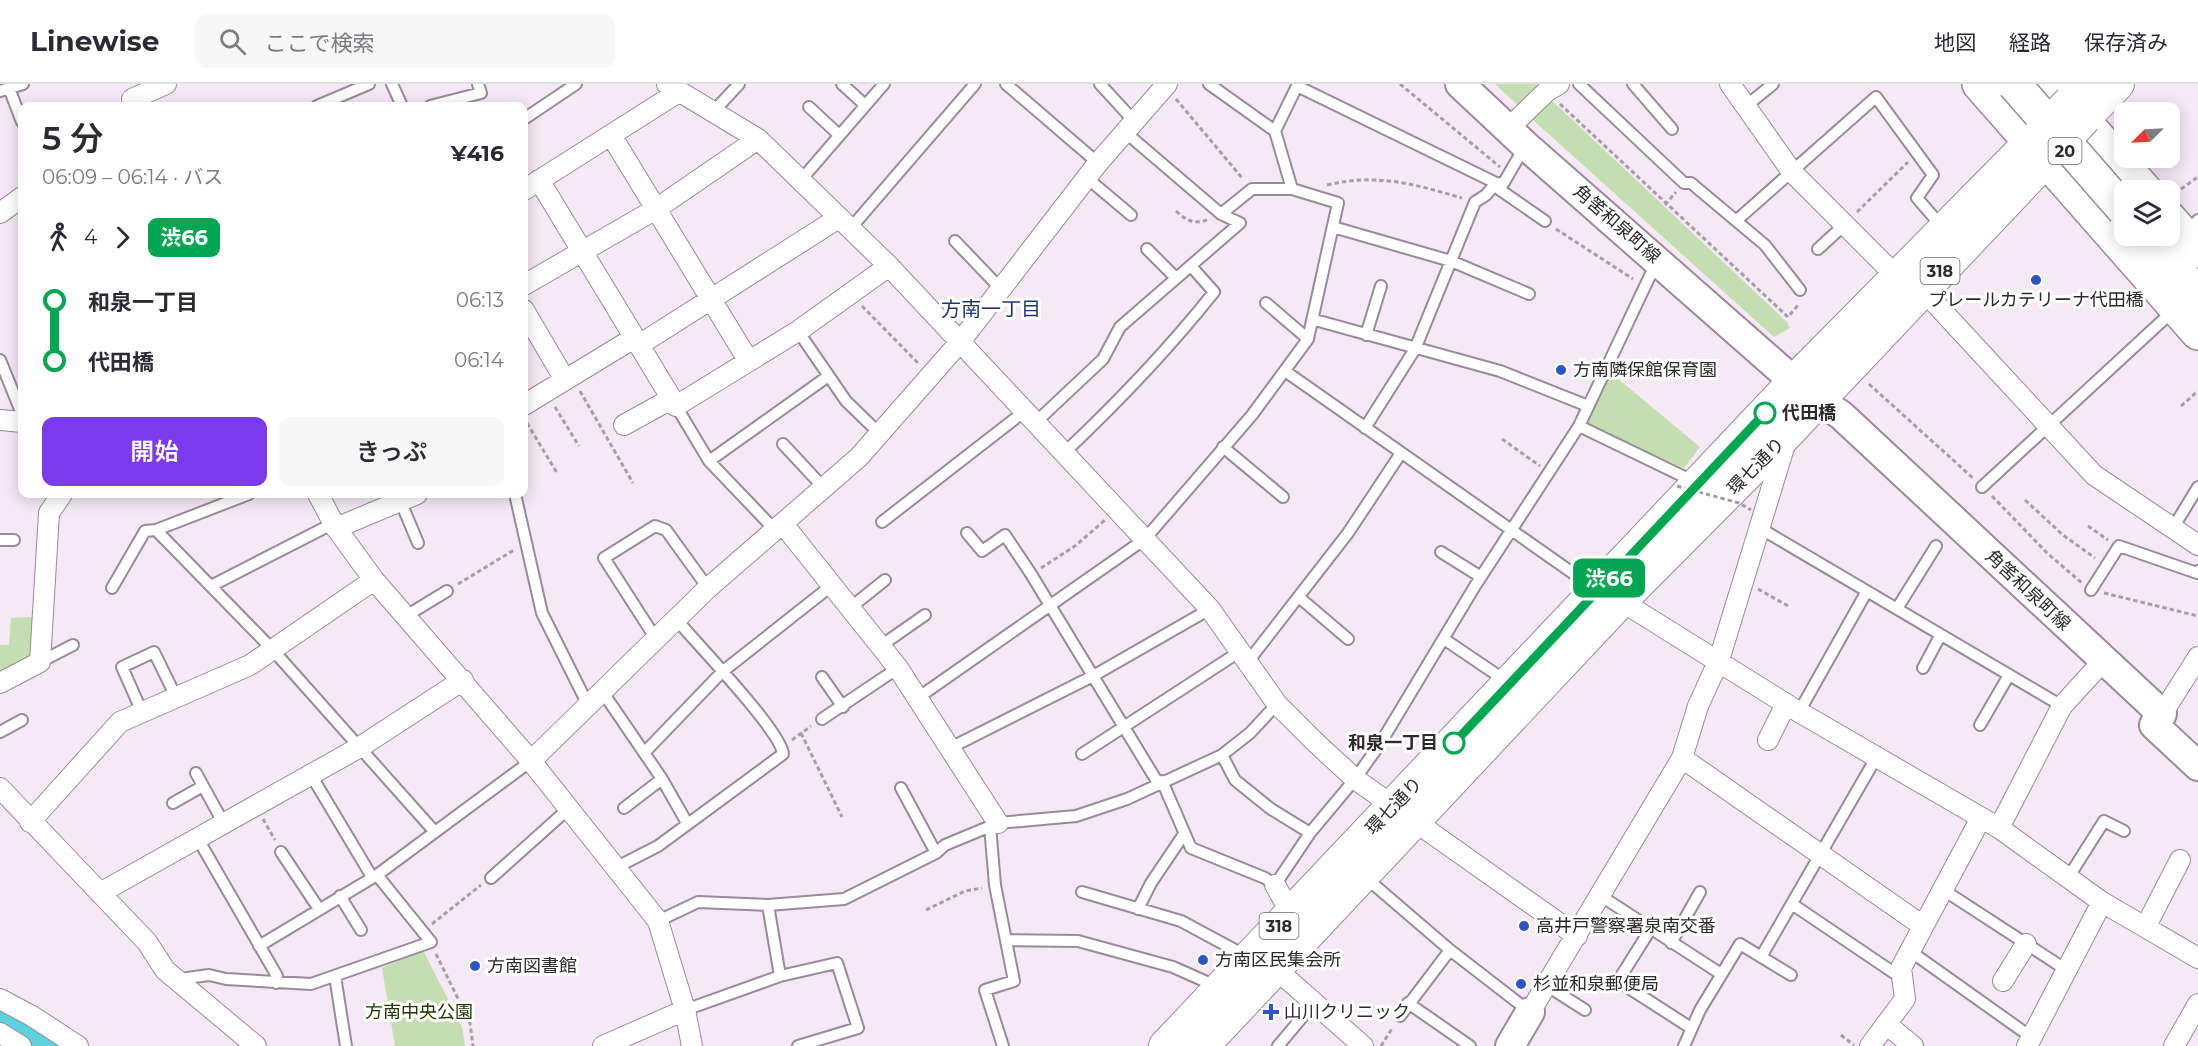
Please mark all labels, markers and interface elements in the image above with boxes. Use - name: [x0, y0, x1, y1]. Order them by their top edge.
- search box: [195, 14, 615, 68]
- text: Linewise: [30, 24, 159, 58]
- icon: search: [216, 25, 249, 58]
- text: ここで検索: [264, 30, 374, 57]
- text: 地図: [1934, 30, 1976, 55]
- text: 経路: [2009, 30, 2051, 55]
- text: 保存済み: [2084, 30, 2168, 55]
- north arrow: [2114, 102, 2180, 168]
- map controls: [2114, 102, 2180, 246]
- text: 5 分: [42, 118, 103, 158]
- road number: 20: [2048, 138, 2082, 164]
- text: ¥416: [451, 140, 504, 167]
- text: 06:09 – 06:14 · バス: [42, 165, 223, 189]
- street label: 角筈和泉町線: [1569, 180, 1665, 268]
- button: layers: [2114, 180, 2180, 246]
- icon: walk: [42, 221, 75, 254]
- icon: forward: [106, 221, 139, 254]
- text: 4: [84, 225, 97, 249]
- text: 渋66: [160, 225, 208, 250]
- road number: 318: [1920, 258, 1960, 284]
- marker: プレールカテリーナ代田橋: [2029, 273, 2043, 287]
- text: 06:13: [456, 288, 504, 312]
- text: 和泉一丁目: [88, 289, 198, 316]
- place label: プレールカテリーナ代田橋: [1928, 289, 2144, 311]
- district label: 方南一丁目: [941, 297, 1041, 321]
- text: 06:14: [454, 348, 504, 372]
- text: 代田橋: [88, 349, 154, 376]
- place label: 方南隣保館保育園: [1573, 359, 1717, 381]
- marker: 方南隣保館保育園: [1554, 363, 1568, 377]
- marker: 代田橋: [1754, 402, 1776, 424]
- place label: 代田橋: [1781, 402, 1836, 424]
- button: 開始: [42, 417, 267, 486]
- button: きっぷ: [279, 417, 504, 486]
- street label: 環七通り: [1723, 433, 1789, 499]
- street label: 角筈和泉町線: [1981, 545, 2075, 635]
- line badge: 渋66: [1574, 558, 1644, 598]
- text: 渋66: [1585, 566, 1633, 591]
- place label: 和泉一丁目: [1348, 732, 1438, 754]
- marker: 和泉一丁目: [1443, 732, 1465, 754]
- street label: 環七通り: [1361, 772, 1427, 840]
- road number: 318: [1260, 913, 1298, 939]
- place label: 高井戸警察署泉南交番: [1536, 915, 1716, 937]
- marker: 高井戸警察署泉南交番: [1517, 919, 1531, 933]
- place label: 方南区民集会所: [1215, 949, 1341, 971]
- marker: 方南区民集会所: [1196, 953, 1210, 967]
- place label: 方南図書館: [487, 955, 577, 977]
- marker: 方南図書館: [468, 959, 482, 973]
- place label: 杉並和泉郵便局: [1533, 973, 1659, 995]
- marker: 杉並和泉郵便局: [1514, 977, 1528, 991]
- park label: 方南中央公園: [365, 1001, 473, 1023]
- place label: 山川クリニック: [1284, 1001, 1410, 1023]
- marker: 山川クリニック: [1262, 1003, 1280, 1021]

